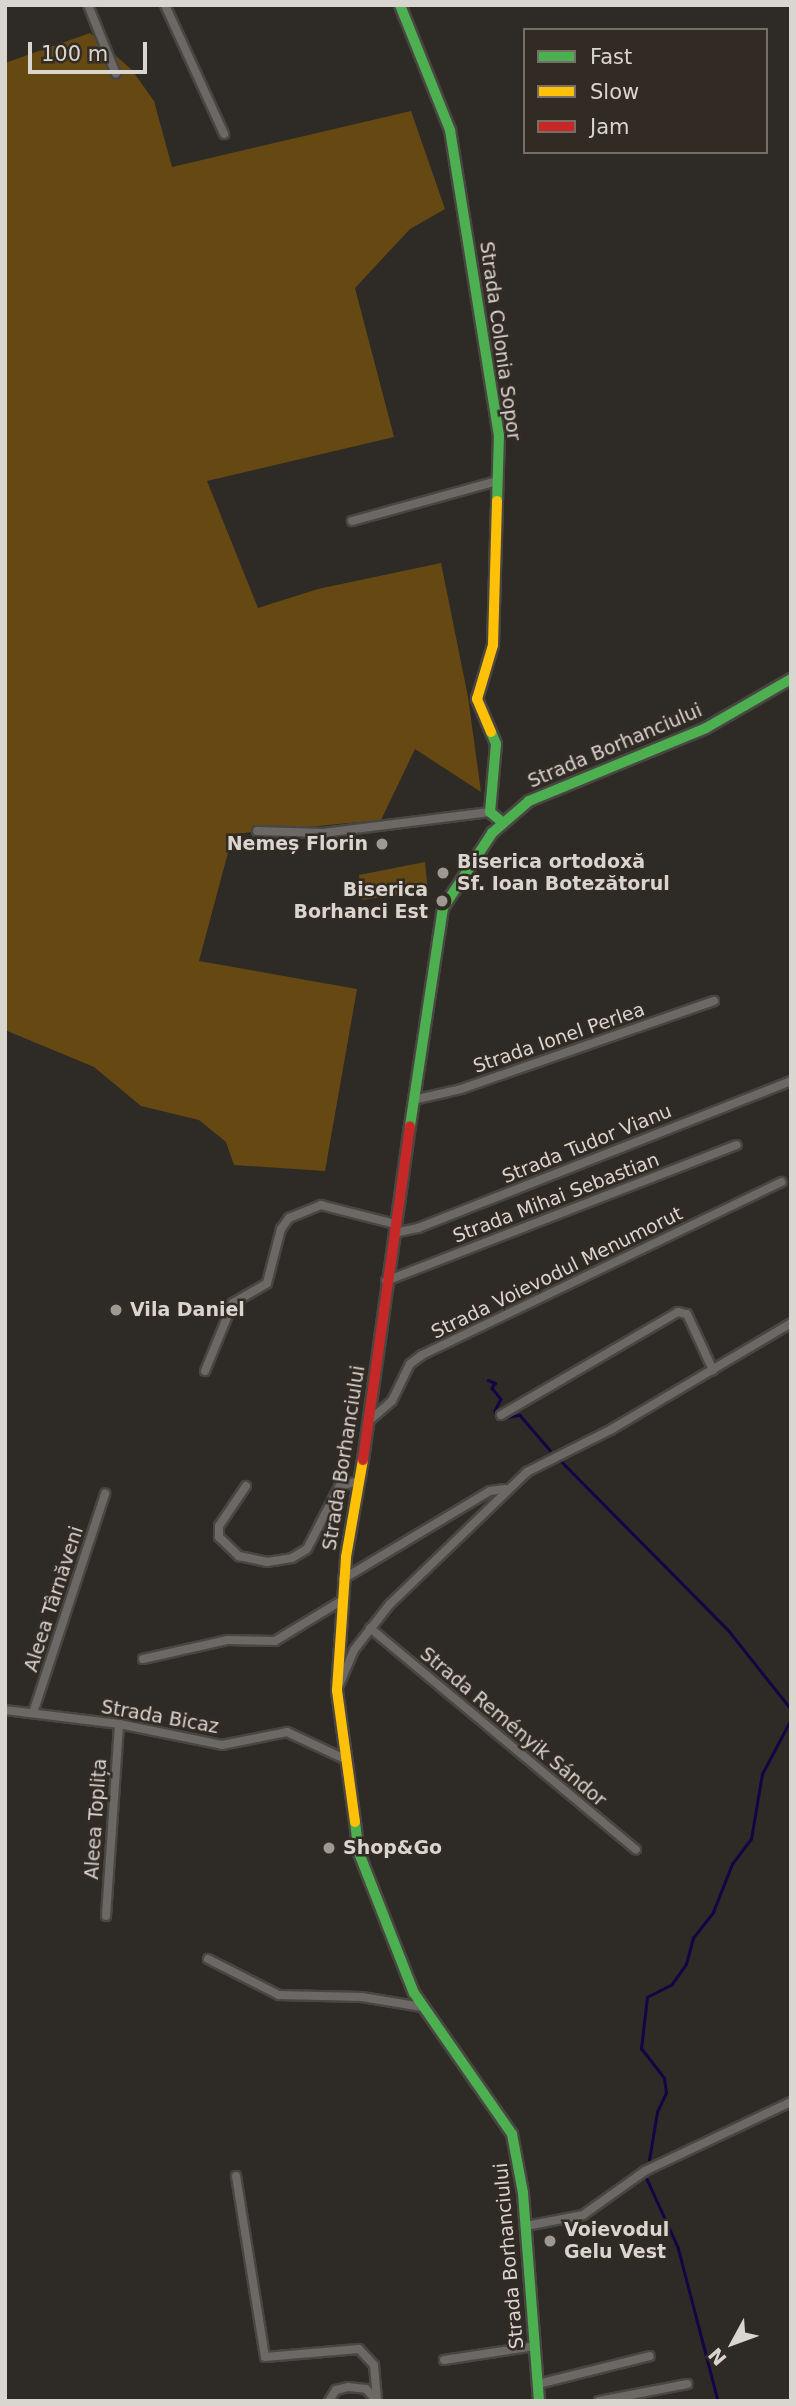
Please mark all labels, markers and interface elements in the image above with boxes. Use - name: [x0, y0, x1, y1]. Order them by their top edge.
- scale bar: [32, 28, 150, 72]
- legend: [523, 28, 768, 154]
- text: 100 m: [41, 42, 108, 66]
- text: Fast: [590, 45, 632, 69]
- text: Slow: [590, 80, 639, 104]
- text: Jam: [590, 115, 630, 139]
- street label: Strada Colonia Sopor: [475, 240, 525, 442]
- street label: Strada Borhanciului: [525, 699, 705, 793]
- place label: Nemeș Florin: [227, 833, 368, 855]
- marker: Nemeș Florin: [374, 836, 390, 852]
- place label: Biserica ortodoxă Sf. Ioan Botezătorul: [457, 851, 670, 895]
- marker: Biserica ortodoxă Sf. Ioan Botezătorul: [435, 865, 451, 881]
- place label: Biserica Borhanci Est: [293, 879, 428, 923]
- marker: Biserica Borhanci Est: [434, 893, 450, 909]
- street label: Strada Ionel Perlea: [470, 998, 648, 1078]
- street label: Strada Tudor Vianu: [499, 1100, 675, 1188]
- street label: Strada Mihai Sebastian: [450, 1148, 662, 1248]
- street label: Strada Voievodul Menumorut: [428, 1202, 686, 1344]
- place label: Vila Daniel: [130, 1299, 245, 1321]
- marker: Vila Daniel: [108, 1302, 124, 1318]
- street label: Strada Borhanciului: [318, 1364, 370, 1552]
- street label: Aleea Târnăveni: [20, 1523, 88, 1675]
- street label: Strada Reményik Sándor: [415, 1642, 611, 1812]
- street label: Strada Bicaz: [99, 1695, 221, 1739]
- street label: Aleea Toplița: [80, 1758, 112, 1880]
- place label: Shop&Go: [343, 1837, 442, 1859]
- marker: Shop&Go: [321, 1840, 337, 1856]
- street label: Strada Borhanciului: [489, 2162, 529, 2350]
- place label: Voievodul Gelu Vest: [564, 2219, 669, 2263]
- marker: Voievodul Gelu Vest: [542, 2233, 558, 2249]
- north arrow: [698, 2308, 768, 2378]
- text: N: [704, 2344, 731, 2370]

